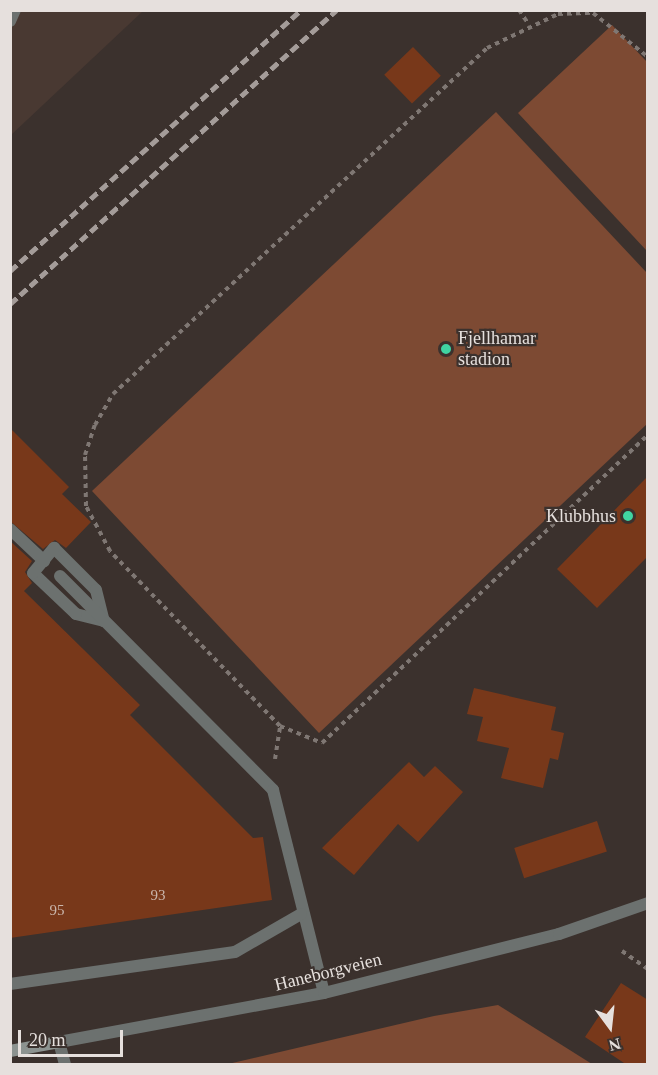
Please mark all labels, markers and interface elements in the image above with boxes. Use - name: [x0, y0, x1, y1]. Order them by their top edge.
- place label: Fjellhamar stadion: [458, 328, 536, 370]
- marker: Fjellhamar stadion: [439, 342, 453, 356]
- place label: Klubbhus: [546, 505, 616, 527]
- marker: Klubbhus: [621, 509, 635, 523]
- house number: 93: [150, 887, 166, 905]
- house number: 95: [50, 902, 64, 920]
- street label: Haneborgveien: [272, 948, 384, 996]
- north arrow: [580, 997, 640, 1057]
- scale bar: [21, 1018, 126, 1056]
- text: 20 m: [29, 1030, 66, 1050]
- text: N: [607, 1035, 623, 1055]

